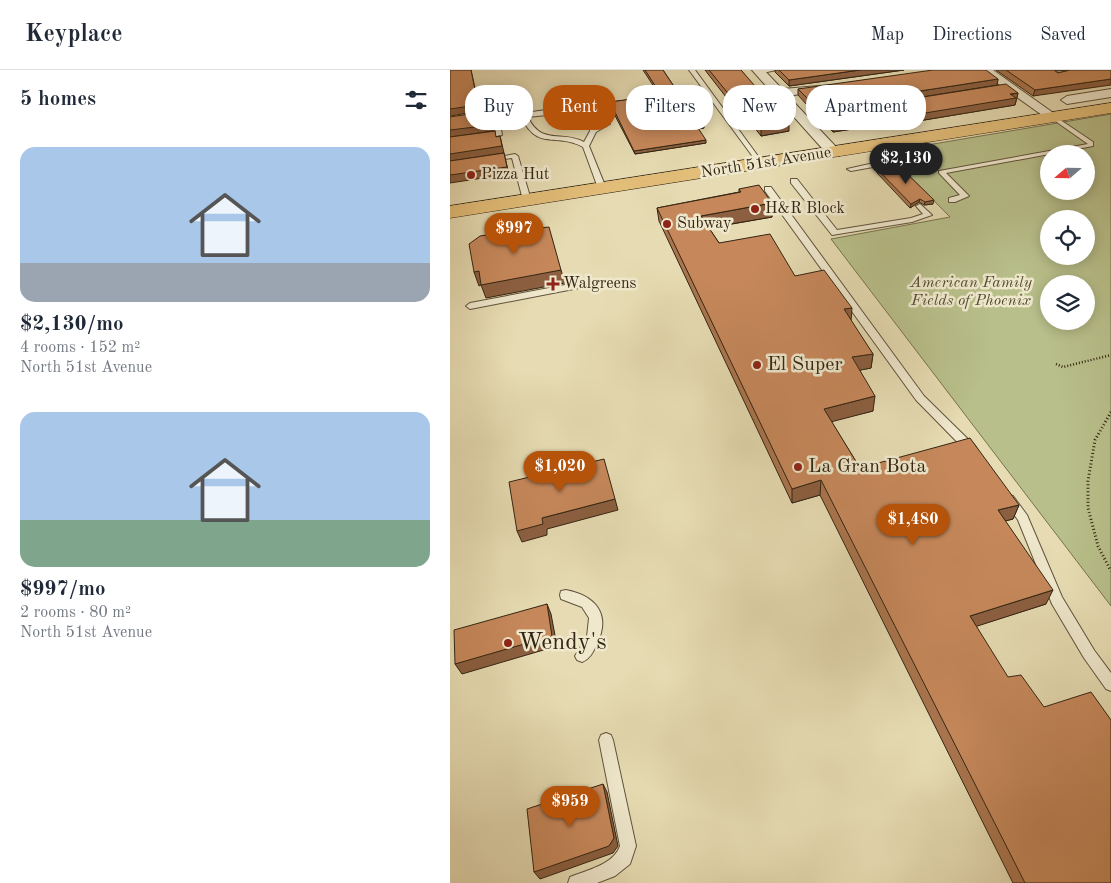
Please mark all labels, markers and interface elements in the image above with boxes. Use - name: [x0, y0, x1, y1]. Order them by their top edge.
- text: Keyplace: [25, 23, 123, 47]
- text: Map: [871, 26, 904, 44]
- text: Directions: [932, 26, 1012, 44]
- text: Saved: [1040, 26, 1086, 44]
- chip: Buy: [465, 85, 533, 130]
- chip: Rent: [543, 85, 616, 130]
- chip: Filters: [626, 85, 713, 130]
- chip: New: [723, 85, 796, 130]
- chip: Apartment: [806, 85, 926, 130]
- icon: filters: [402, 86, 430, 114]
- text: 5 homes: [20, 89, 96, 110]
- pin: $2,130: [865, 142, 947, 185]
- street label: North 51st Avenue: [700, 145, 832, 181]
- north arrow: [1040, 145, 1095, 200]
- map controls: [1040, 145, 1095, 330]
- text: $2,130: [881, 151, 931, 167]
- place label: Pizza Hut: [481, 167, 550, 183]
- marker: Pizza Hut: [465, 169, 477, 181]
- icon: home: [180, 180, 270, 270]
- place label: H&R Block: [765, 201, 845, 217]
- marker: H&R Block: [749, 203, 761, 215]
- button: locate: [1040, 210, 1095, 265]
- pin: $997: [484, 212, 544, 255]
- place label: Subway: [677, 216, 732, 232]
- marker: Subway: [661, 218, 673, 230]
- text: $997: [495, 221, 533, 237]
- park label: American Family Fields of Phoenix: [909, 275, 1033, 309]
- button: layers: [1040, 275, 1095, 330]
- place label: Walgreens: [563, 276, 637, 292]
- marker: Walgreens: [547, 278, 559, 290]
- text: $2,130/mo: [20, 314, 124, 335]
- text: 4 rooms · 152 m²: [20, 340, 140, 356]
- place label: El Super: [767, 355, 843, 375]
- marker: El Super: [751, 359, 763, 371]
- text: North 51st Avenue: [20, 360, 152, 376]
- icon: home: [180, 445, 270, 535]
- pin: $1,020: [519, 450, 601, 493]
- place label: La Gran Bota: [808, 457, 926, 477]
- text: $1,020: [535, 459, 585, 475]
- marker: La Gran Bota: [792, 461, 804, 473]
- pin: $1,480: [872, 504, 954, 546]
- text: $1,480: [888, 512, 938, 528]
- text: $997/mo: [20, 579, 106, 600]
- text: 2 rooms · 80 m²: [20, 605, 131, 621]
- text: North 51st Avenue: [20, 625, 152, 641]
- place label: Wendy's: [518, 631, 607, 655]
- marker: Wendy's: [502, 637, 514, 649]
- pin: $959: [540, 786, 600, 828]
- text: $959: [551, 794, 589, 810]

